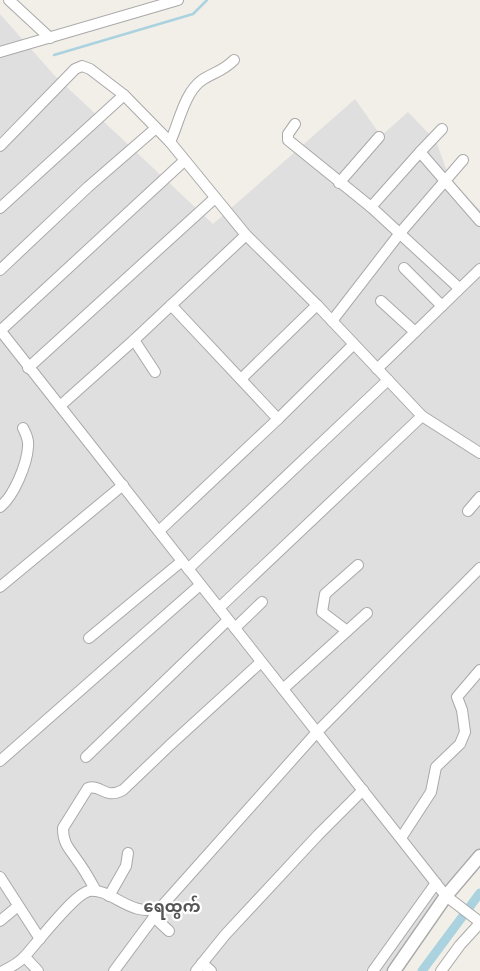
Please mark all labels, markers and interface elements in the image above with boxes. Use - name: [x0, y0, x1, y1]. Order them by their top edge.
- district label: ရေထွက်: [144, 895, 201, 920]

